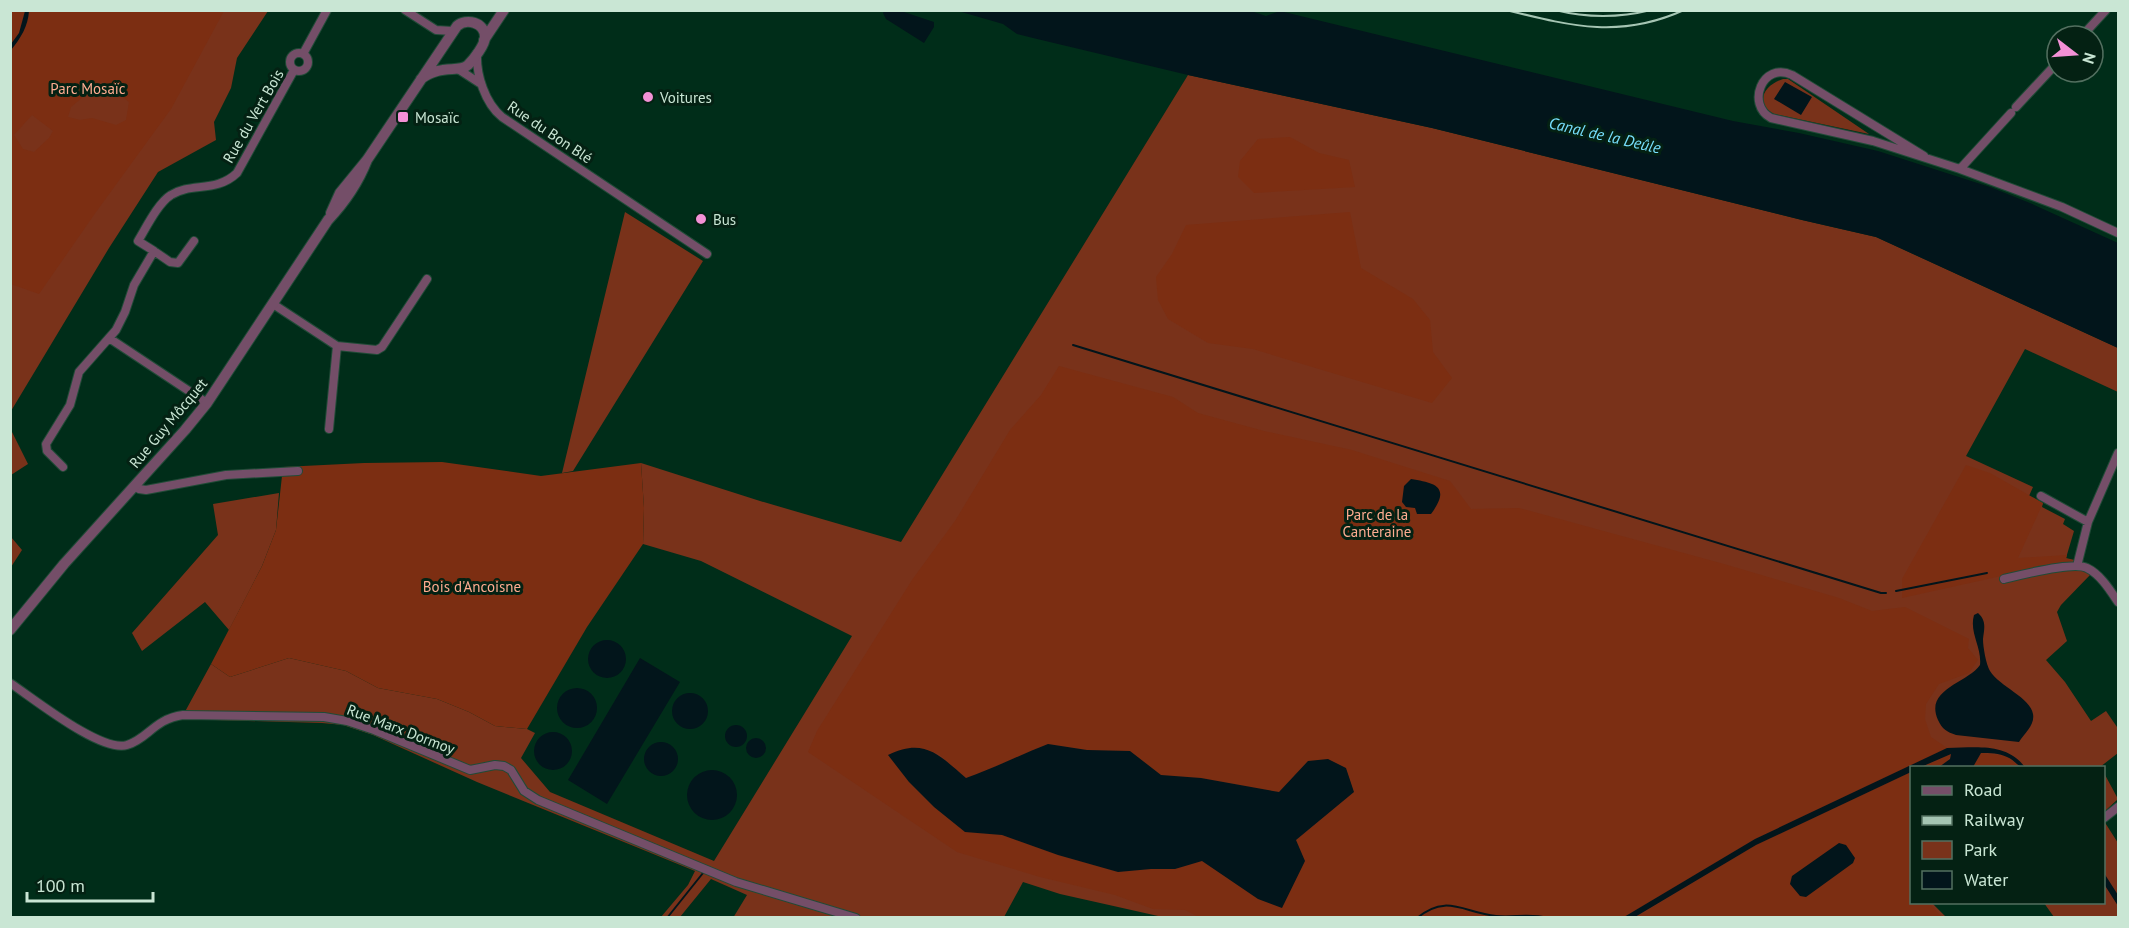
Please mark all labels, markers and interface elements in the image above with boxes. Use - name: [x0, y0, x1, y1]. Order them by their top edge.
- north arrow: [2045, 24, 2105, 84]
- text: N: [2078, 50, 2100, 66]
- street label: Rue du Vert Bois: [218, 66, 288, 166]
- park label: Parc Mosaïc: [50, 79, 126, 98]
- place label: Voitures: [659, 88, 712, 107]
- marker: Voitures: [641, 90, 655, 104]
- street label: Rue du Bon Blé: [504, 97, 596, 167]
- place label: Mosaïc: [415, 108, 460, 127]
- marker: Mosaïc: [396, 110, 410, 124]
- water label: Canal de la Deûle: [1547, 112, 1663, 158]
- place label: Bus: [713, 210, 736, 229]
- marker: Bus: [694, 212, 708, 226]
- street label: Rue Guy Môcquet: [125, 374, 211, 472]
- park label: Parc de la Canteraine: [1343, 505, 1411, 541]
- park label: Bois d'Ancoisne: [423, 577, 521, 596]
- street label: Rue Marx Dormoy: [344, 700, 458, 758]
- legend: [1910, 766, 2105, 904]
- text: Road: [1964, 778, 2002, 801]
- text: Railway: [1964, 808, 2025, 831]
- text: Park: [1964, 838, 1997, 861]
- scale bar: [27, 865, 153, 903]
- text: Water: [1964, 868, 2008, 891]
- text: 100 m: [36, 874, 85, 897]

